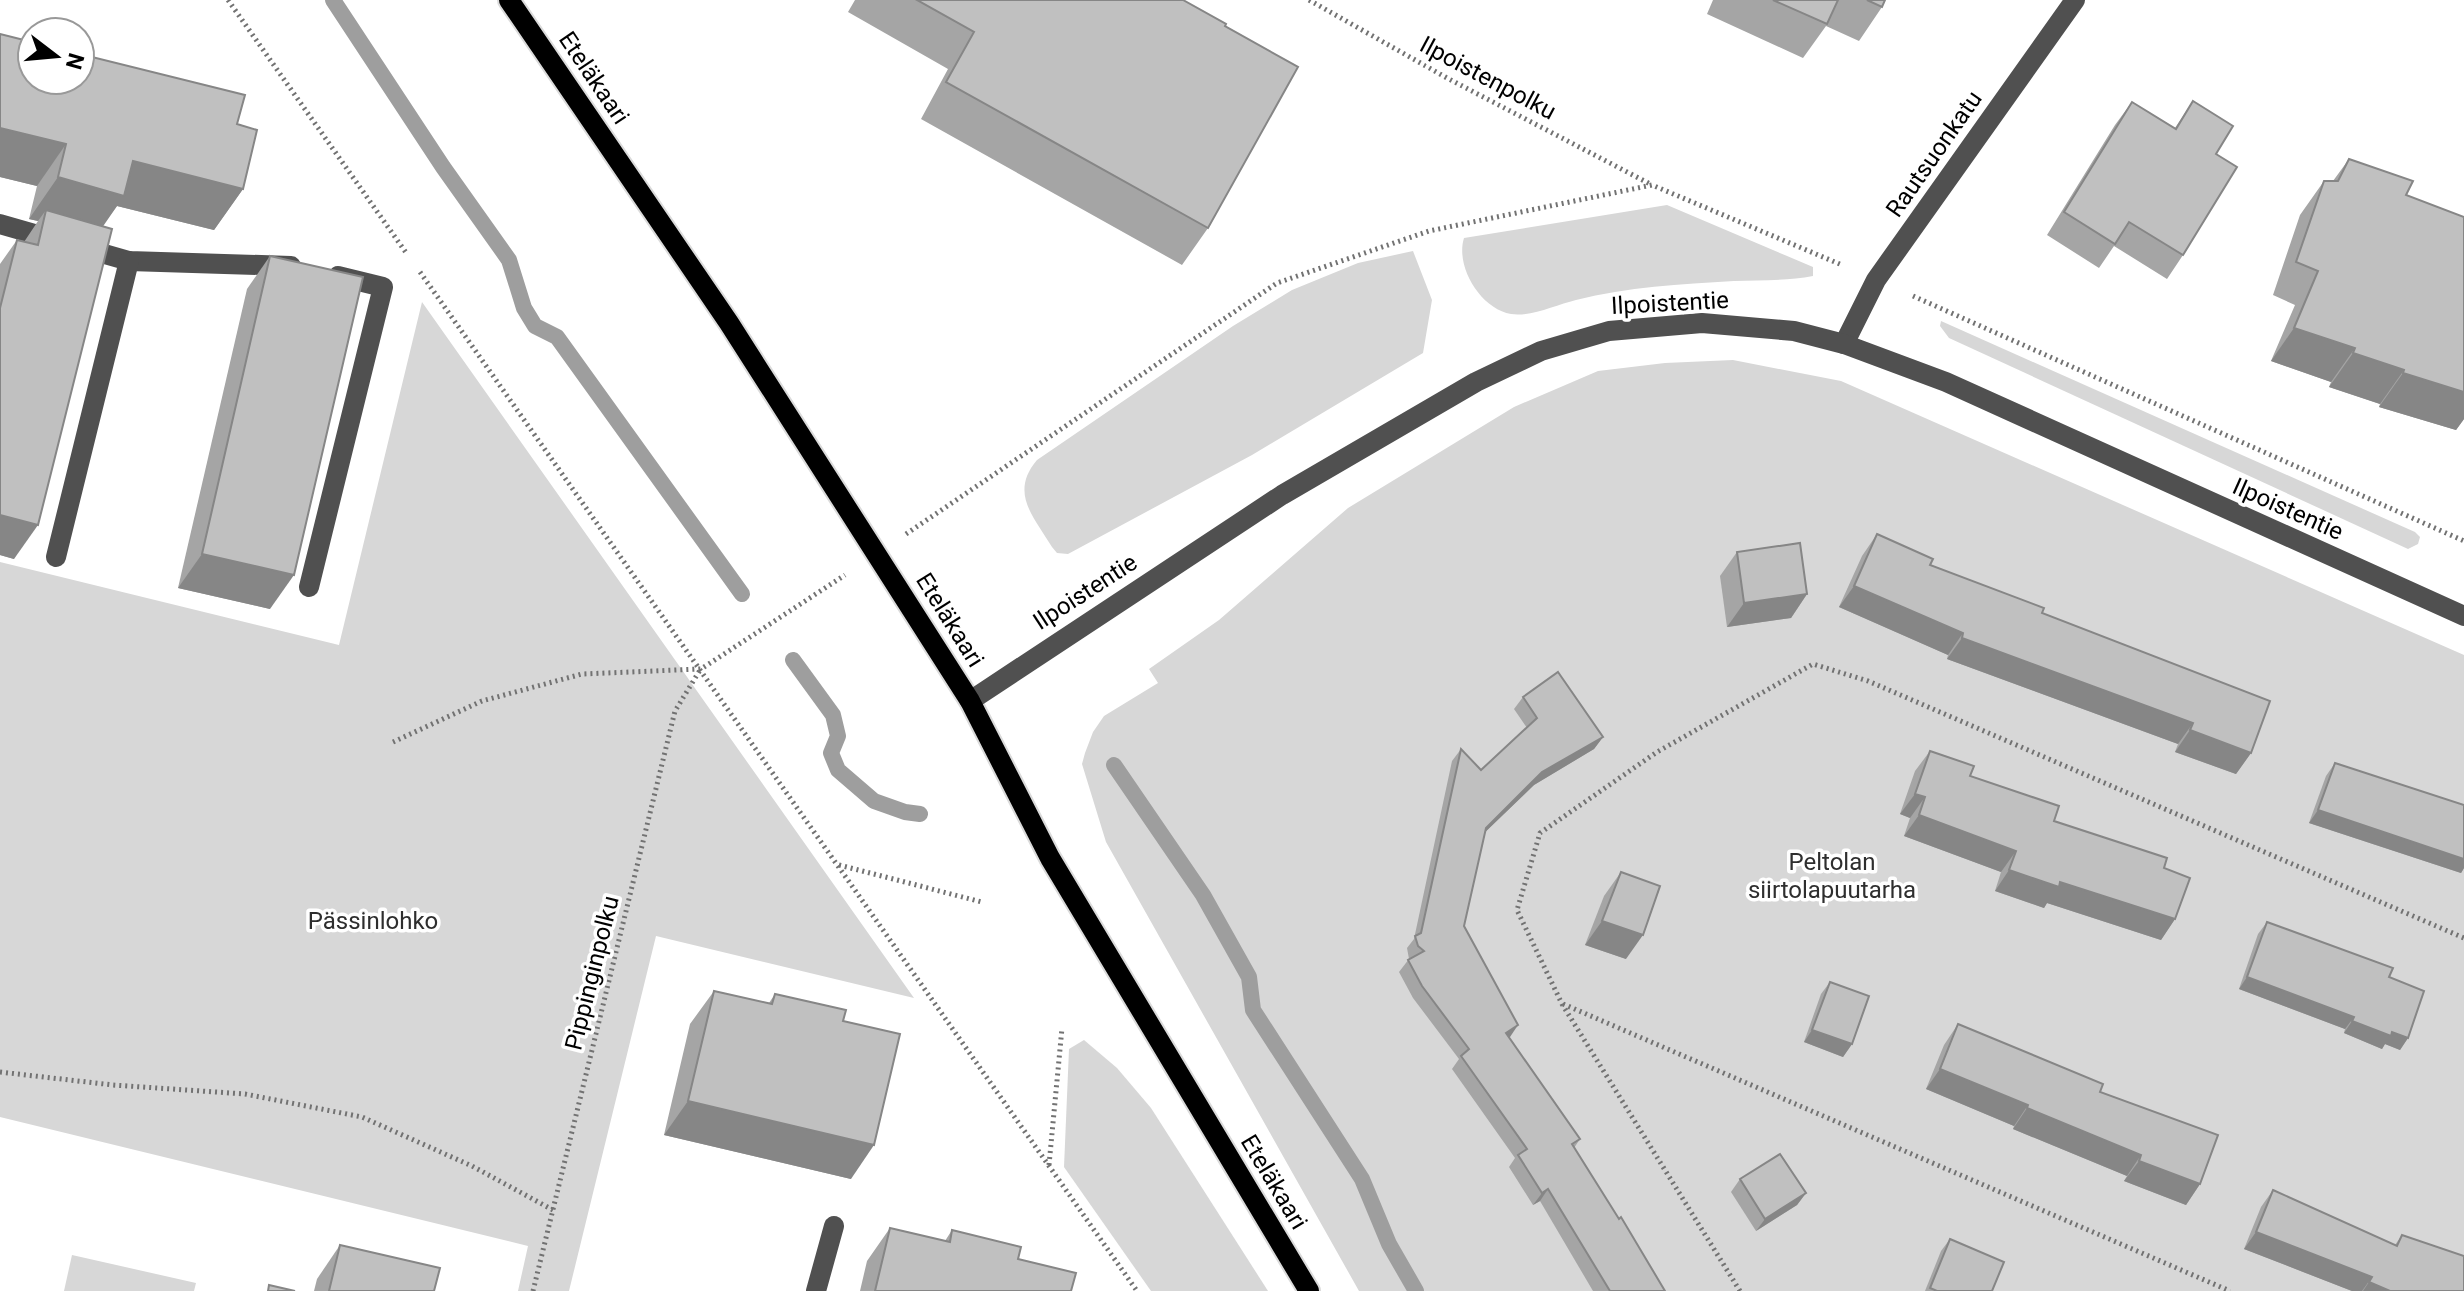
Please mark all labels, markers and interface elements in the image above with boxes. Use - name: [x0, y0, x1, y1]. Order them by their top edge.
- north arrow: [16, 16, 96, 96]
- street label: Eteläkaari: [553, 26, 635, 130]
- street label: Ilpoistenpolku: [1415, 30, 1561, 126]
- text: N: [61, 50, 89, 72]
- street label: Rautsuonkatu: [1880, 85, 1988, 223]
- street label: Ilpoistentie: [1610, 286, 1730, 320]
- street label: Ilpoistentie: [2228, 472, 2348, 546]
- street label: Ilpoistentie: [1028, 548, 1142, 636]
- street label: Eteläkaari: [910, 568, 990, 672]
- park label: Peltolan siirtolapuutarha: [1748, 848, 1916, 904]
- street label: Pippinginpolku: [559, 893, 625, 1053]
- park label: Pässinlohko: [308, 907, 438, 935]
- street label: Eteläkaari: [1235, 1130, 1313, 1234]

